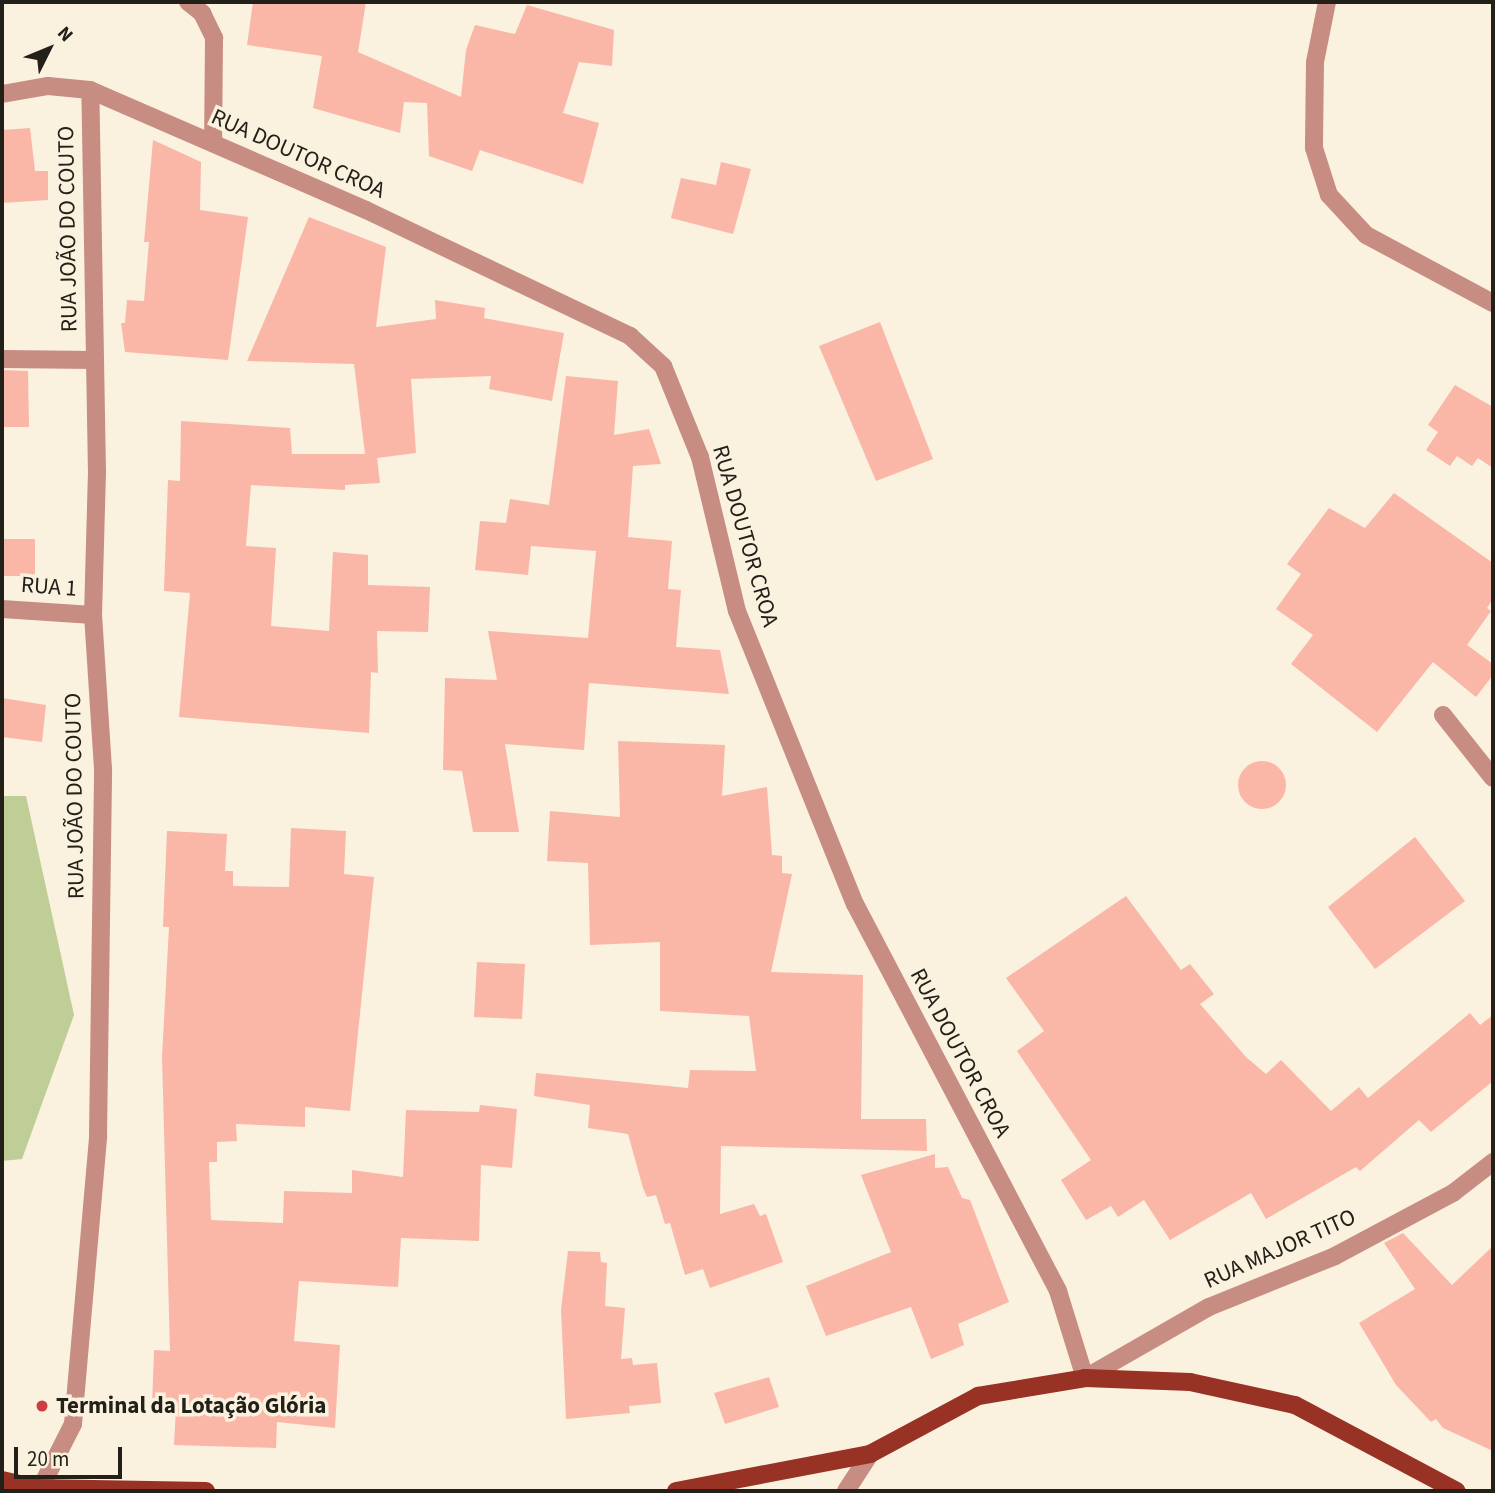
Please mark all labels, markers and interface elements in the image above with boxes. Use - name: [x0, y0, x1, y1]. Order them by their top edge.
- north arrow: [14, 14, 84, 84]
- text: N: [51, 21, 79, 48]
- street label: RUA DOUTOR CROA: [207, 103, 389, 205]
- street label: RUA JOÃO DO COUTO: [52, 126, 84, 332]
- street label: RUA DOUTOR CROA: [706, 442, 784, 630]
- street label: RUA 1: [20, 571, 78, 603]
- street label: RUA JOÃO DO COUTO: [59, 693, 91, 899]
- street label: RUA DOUTOR CROA: [904, 964, 1016, 1142]
- street label: RUA MAJOR TITO: [1200, 1203, 1360, 1295]
- place label: Terminal da Lotação Glória: [56, 1392, 326, 1420]
- marker: Terminal da Lotação Glória: [34, 1398, 50, 1414]
- scale bar: [18, 1434, 126, 1478]
- text: 20 m: [27, 1444, 69, 1474]

